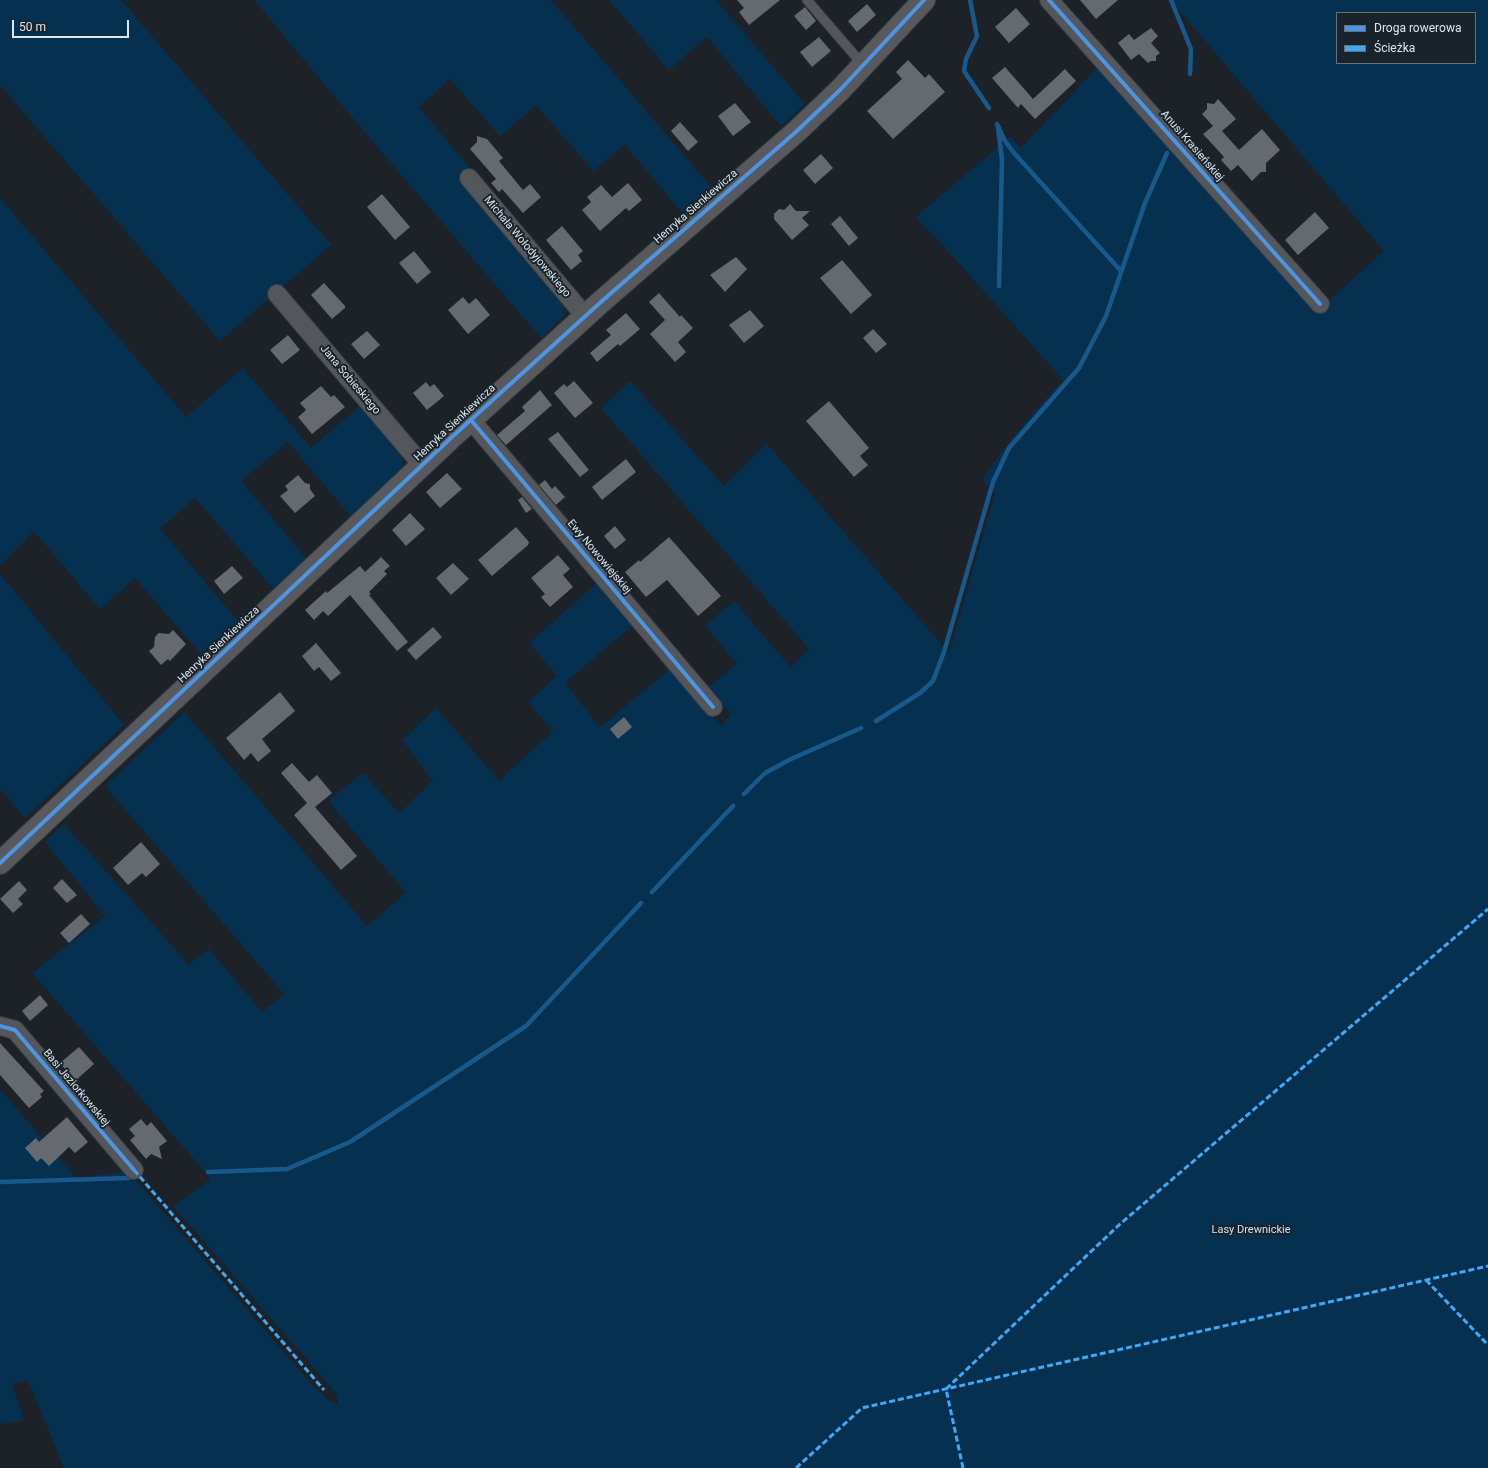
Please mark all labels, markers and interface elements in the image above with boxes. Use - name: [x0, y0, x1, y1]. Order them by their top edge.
- scale bar: [14, 12, 131, 38]
- legend: [1336, 12, 1476, 64]
- text: 50 m: [19, 20, 46, 34]
- text: Droga rowerowa: [1374, 21, 1461, 35]
- text: Ścieżka: [1374, 41, 1415, 55]
- street label: Anusi Krasieńskiej: [1158, 108, 1226, 184]
- street label: Henryka Sienkiewicza: [652, 167, 740, 247]
- street label: Michała Wołodyjowskiego: [481, 194, 573, 300]
- street label: Jana Sobieskiego: [317, 343, 383, 417]
- street label: Henryka Sienkiewicza: [412, 382, 498, 464]
- street label: Ewy Nowowiejskiej: [564, 517, 634, 597]
- street label: Henryka Sienkiewicza: [176, 604, 262, 686]
- street label: Basi Jeziorkowskiej: [40, 1047, 112, 1129]
- park label: Lasy Drewnickie: [1211, 1223, 1291, 1237]

